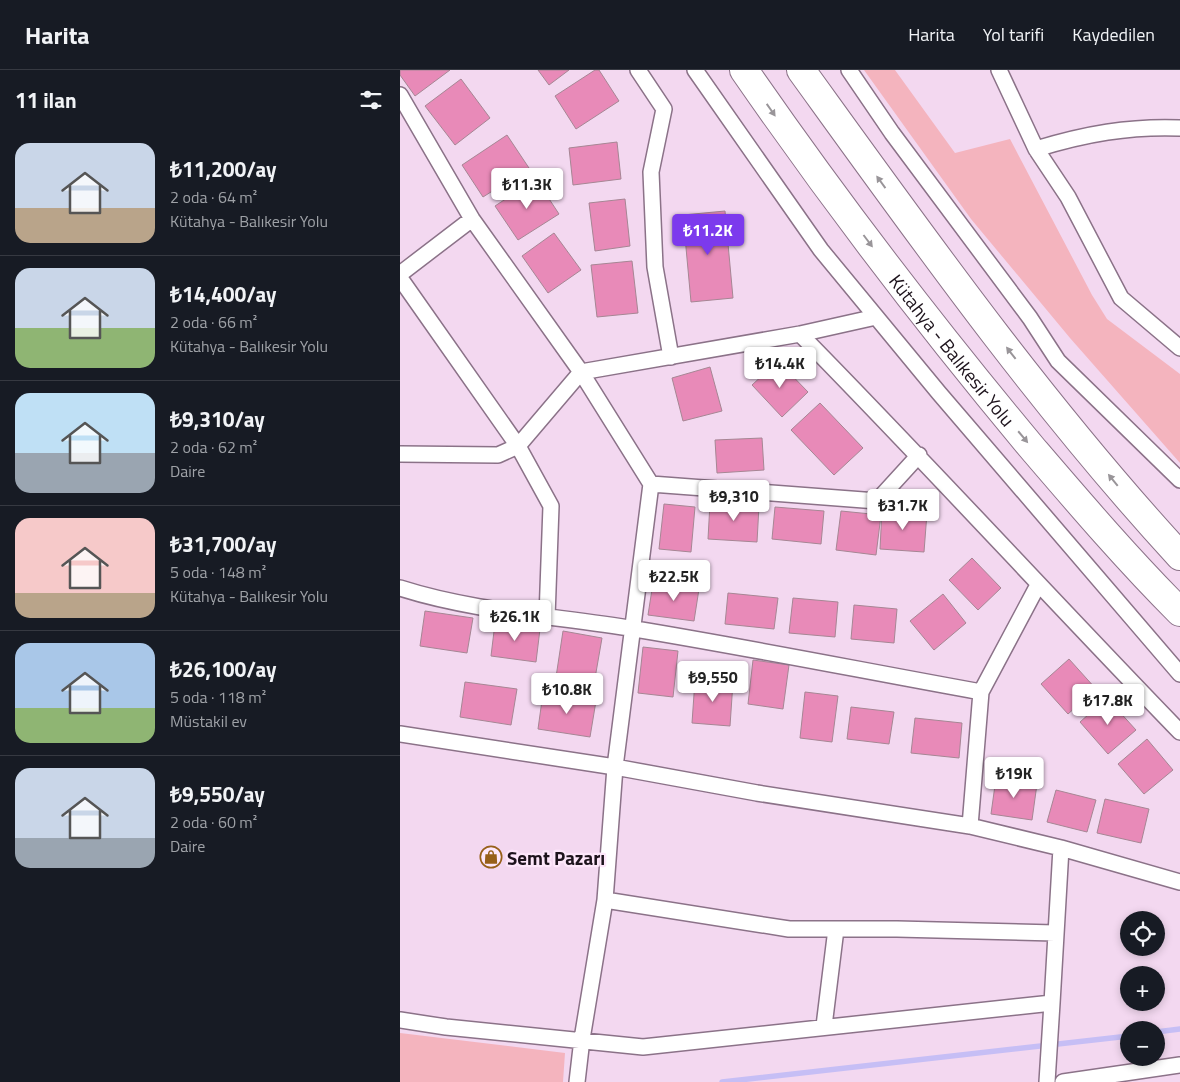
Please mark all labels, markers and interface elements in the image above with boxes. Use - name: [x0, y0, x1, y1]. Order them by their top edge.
- text: Harita: [25, 17, 90, 53]
- text: Harita: [908, 21, 955, 48]
- text: Yol tarifi: [983, 21, 1044, 48]
- text: Kaydedilen: [1072, 21, 1155, 48]
- text: 11 ilan: [15, 84, 77, 116]
- icon: filters: [357, 86, 385, 114]
- one-way arrow: [766, 103, 776, 117]
- text: ₺11,200/ay: [170, 153, 277, 185]
- icon: home: [55, 163, 115, 223]
- pin: ₺11.3K: [486, 168, 568, 210]
- text: ₺11.3K: [502, 172, 552, 196]
- one-way arrow: [876, 175, 886, 189]
- text: 2 oda · 64 m²: [170, 185, 257, 209]
- text: Kütahya - Balıkesir Yolu: [170, 209, 328, 233]
- pin: ₺11.2K: [667, 214, 749, 256]
- text: ₺11.2K: [683, 218, 733, 242]
- one-way arrow: [863, 234, 873, 248]
- street label: Kütahya - Balıkesir Yolu: [883, 267, 1023, 432]
- text: ₺14,400/ay: [170, 278, 277, 310]
- icon: home: [55, 288, 115, 348]
- text: 2 oda · 66 m²: [170, 310, 257, 334]
- text: Kütahya - Balıkesir Yolu: [170, 334, 328, 358]
- pin: ₺14.4K: [739, 346, 821, 389]
- one-way arrow: [1006, 347, 1017, 360]
- text: ₺14.4K: [755, 351, 805, 375]
- text: ₺9,310/ay: [170, 403, 265, 435]
- icon: home: [55, 413, 115, 473]
- one-way arrow: [1017, 430, 1029, 442]
- text: 2 oda · 62 m²: [170, 435, 257, 459]
- text: Daire: [170, 459, 205, 483]
- one-way arrow: [1107, 474, 1118, 487]
- pin: ₺9,310: [693, 480, 775, 522]
- text: ₺9,310: [709, 484, 759, 508]
- pin: ₺31.7K: [862, 488, 944, 531]
- text: ₺31.7K: [878, 493, 928, 517]
- text: ₺31,700/ay: [170, 528, 277, 560]
- icon: home: [55, 538, 115, 598]
- text: 5 oda · 148 m²: [170, 560, 266, 584]
- pin: ₺22.5K: [633, 560, 715, 602]
- text: ₺22.5K: [649, 564, 699, 588]
- text: Kütahya - Balıkesir Yolu: [170, 584, 328, 608]
- pin: ₺26.1K: [474, 600, 556, 642]
- text: ₺26.1K: [490, 604, 540, 628]
- text: ₺26,100/ay: [170, 653, 277, 685]
- pin: ₺9,550: [672, 660, 754, 703]
- icon: home: [55, 663, 115, 723]
- text: ₺9,550: [688, 665, 738, 689]
- pin: ₺10.8K: [526, 672, 608, 715]
- text: ₺10.8K: [542, 677, 592, 701]
- pin: ₺17.8K: [1067, 684, 1149, 726]
- text: 5 oda · 118 m²: [170, 685, 266, 709]
- text: ₺17.8K: [1083, 688, 1133, 712]
- text: Müstakil ev: [170, 709, 247, 733]
- pin: ₺19K: [984, 756, 1044, 799]
- text: ₺19K: [996, 761, 1032, 785]
- text: ₺9,550/ay: [170, 778, 265, 810]
- icon: home: [55, 788, 115, 848]
- text: 2 oda · 60 m²: [170, 810, 257, 834]
- text: Daire: [170, 834, 205, 858]
- place label: Semt Pazarı: [507, 843, 605, 872]
- shop icon: Semt Pazarı: [479, 845, 503, 869]
- map controls: [1120, 911, 1165, 1066]
- button: locate: [1120, 911, 1165, 956]
- button: +: [1120, 966, 1165, 1011]
- button: −: [1120, 1021, 1165, 1066]

